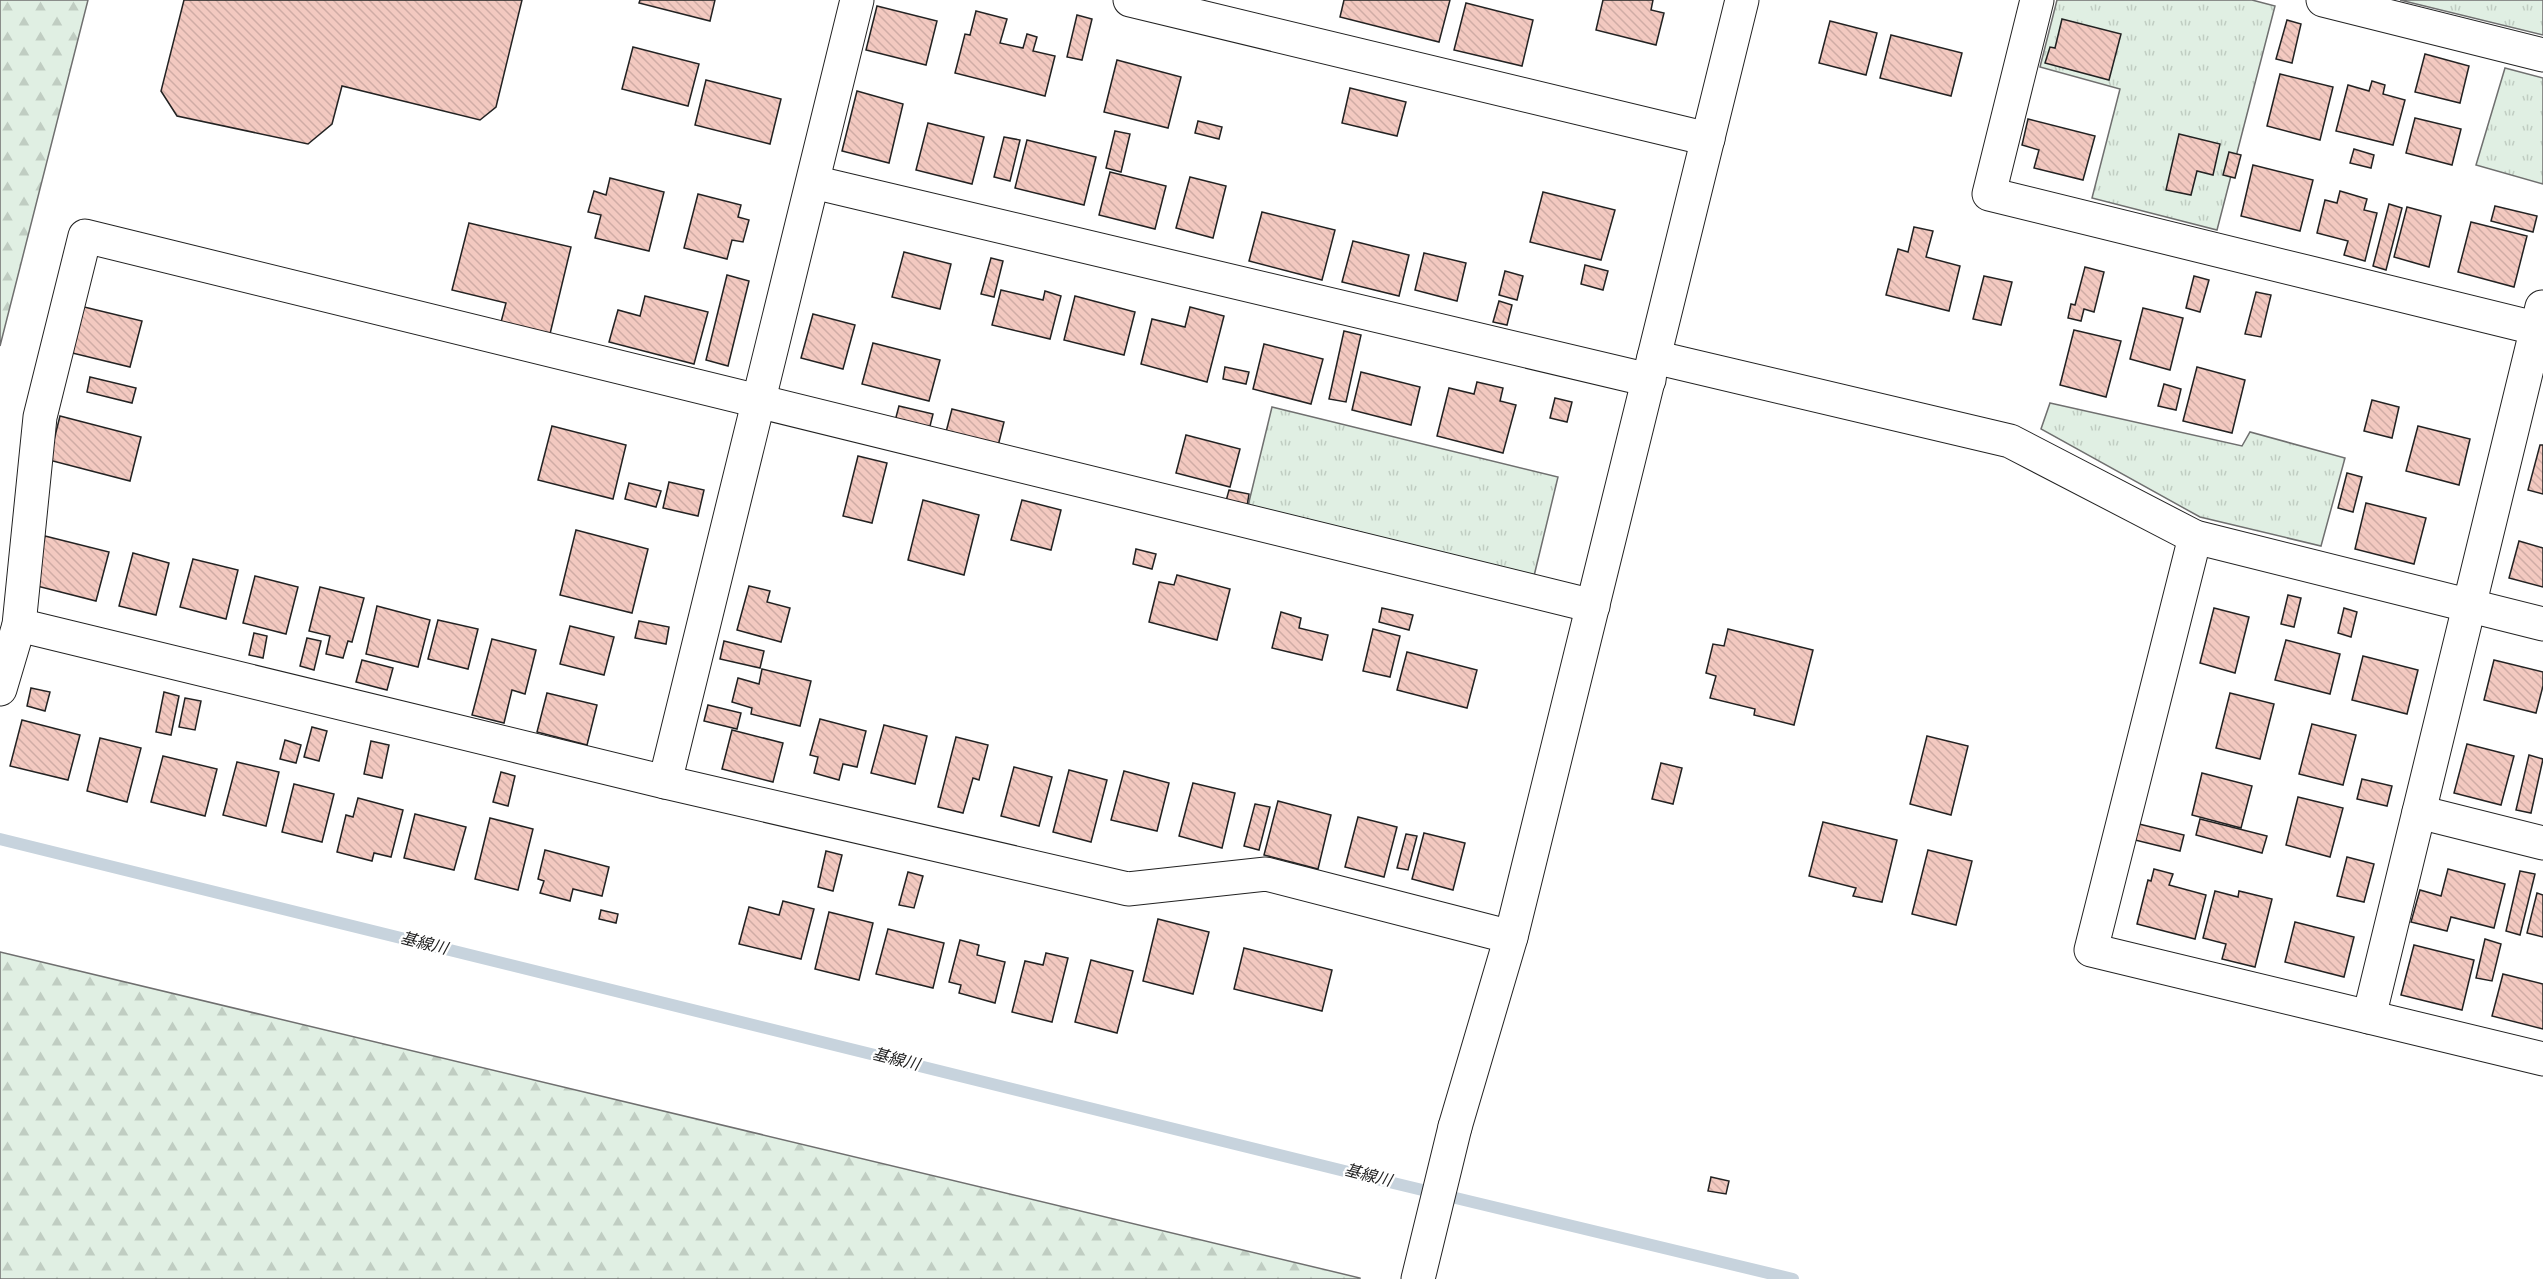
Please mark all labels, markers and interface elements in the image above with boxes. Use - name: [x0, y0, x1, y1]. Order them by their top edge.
- water label: 基線川: [398, 928, 452, 959]
- water label: 基線川: [870, 1044, 924, 1075]
- water label: 基線川: [1342, 1160, 1396, 1191]

